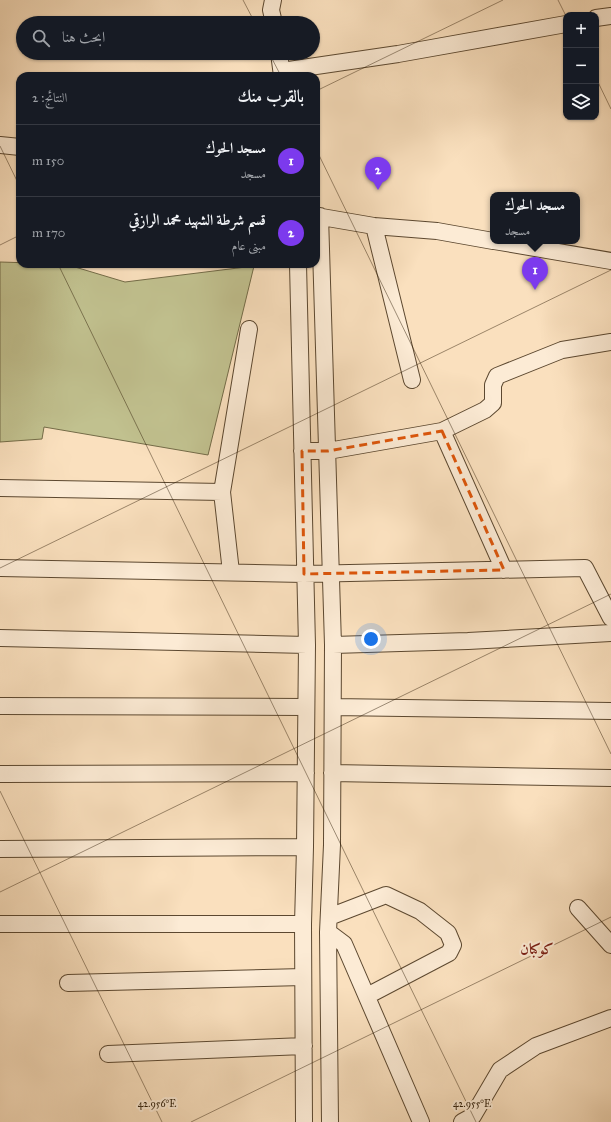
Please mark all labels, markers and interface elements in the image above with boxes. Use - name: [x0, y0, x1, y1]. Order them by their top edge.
- map controls: [563, 12, 599, 120]
- button: +: [563, 12, 599, 48]
- search box: [16, 16, 320, 60]
- icon: search: [30, 27, 52, 49]
- text: ابحث هنا: [62, 28, 105, 46]
- button: −: [563, 48, 599, 84]
- button: layers: [563, 84, 599, 120]
- text: بالقرب منك: [238, 86, 304, 107]
- text: النتائج: 2: [32, 90, 67, 106]
- text: مسجد الحوك: [206, 139, 266, 157]
- text: 150 m: [32, 153, 64, 169]
- text: 1: [288, 153, 294, 169]
- pin: 2: [365, 157, 391, 190]
- text: مسجد: [240, 166, 266, 182]
- popup: [490, 192, 580, 244]
- text: مسجد الحوك: [505, 196, 565, 214]
- text: قسم شرطة الشهيد محمد الرازقي: [129, 211, 266, 229]
- text: مسجد: [505, 223, 530, 239]
- text: 170 m: [32, 225, 65, 241]
- text: 2: [288, 225, 294, 241]
- text: مبنى عام: [232, 238, 266, 254]
- pin: 1: [522, 257, 548, 290]
- your location: [361, 629, 381, 649]
- district label: كوكبان: [520, 940, 554, 958]
- text: 42.956°E: [138, 1098, 176, 1110]
- text: 42.955°E: [453, 1098, 491, 1110]

